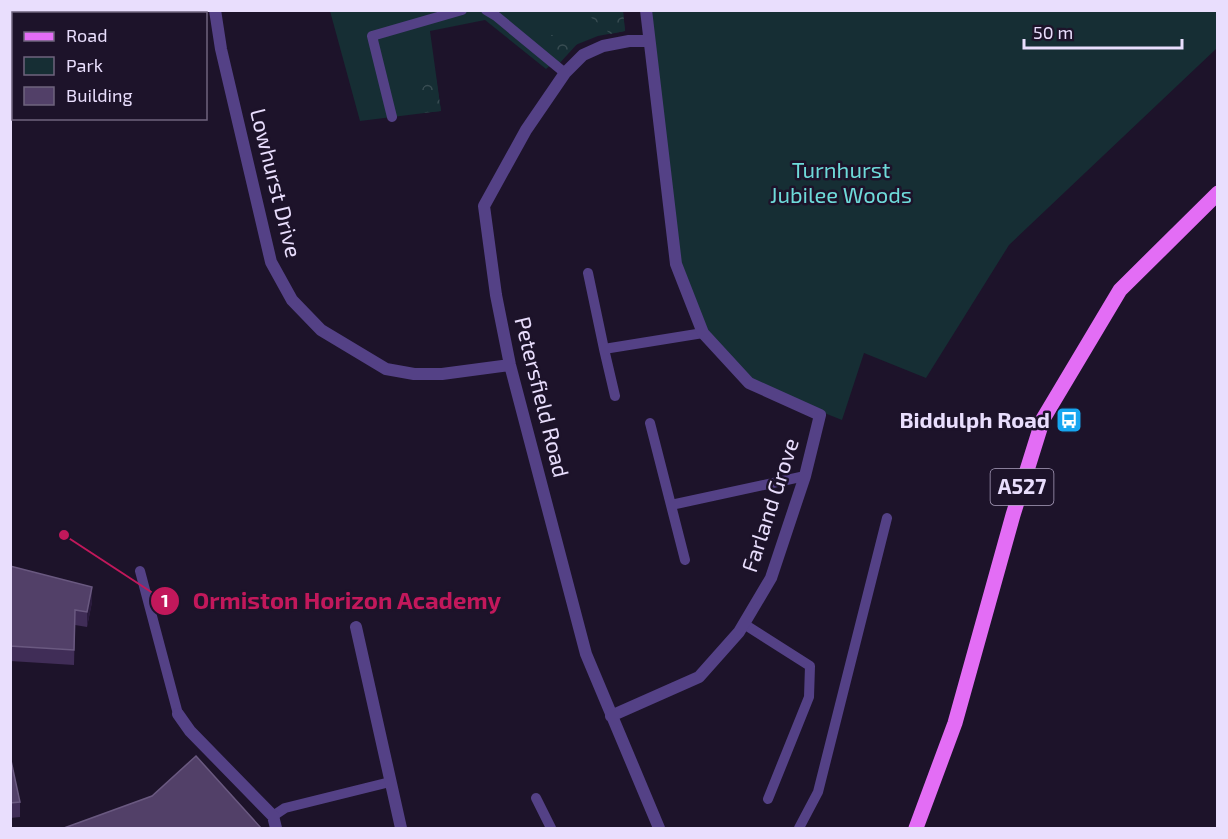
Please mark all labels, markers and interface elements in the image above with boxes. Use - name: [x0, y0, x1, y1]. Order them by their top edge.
- legend: [12, 12, 207, 120]
- scale bar: [1024, 12, 1182, 50]
- text: 50 m: [1033, 21, 1073, 43]
- text: Road: [66, 24, 107, 46]
- text: Park: [66, 54, 103, 76]
- text: Building: [66, 84, 133, 106]
- street label: Lowhurst Drive: [246, 106, 308, 260]
- park label: Turnhurst Jubilee Woods: [770, 156, 912, 207]
- street label: Petersfield Road: [510, 314, 576, 480]
- bus stop icon: Biddulph Road: [1054, 405, 1084, 435]
- place label: Biddulph Road: [899, 406, 1050, 432]
- street label: Farland Grove: [735, 434, 803, 575]
- road number: A527: [990, 469, 1054, 505]
- callout: Ormiston Horizon Academy: [150, 580, 513, 622]
- text: Ormiston Horizon Academy: [193, 585, 502, 614]
- text: 1: [161, 589, 169, 611]

